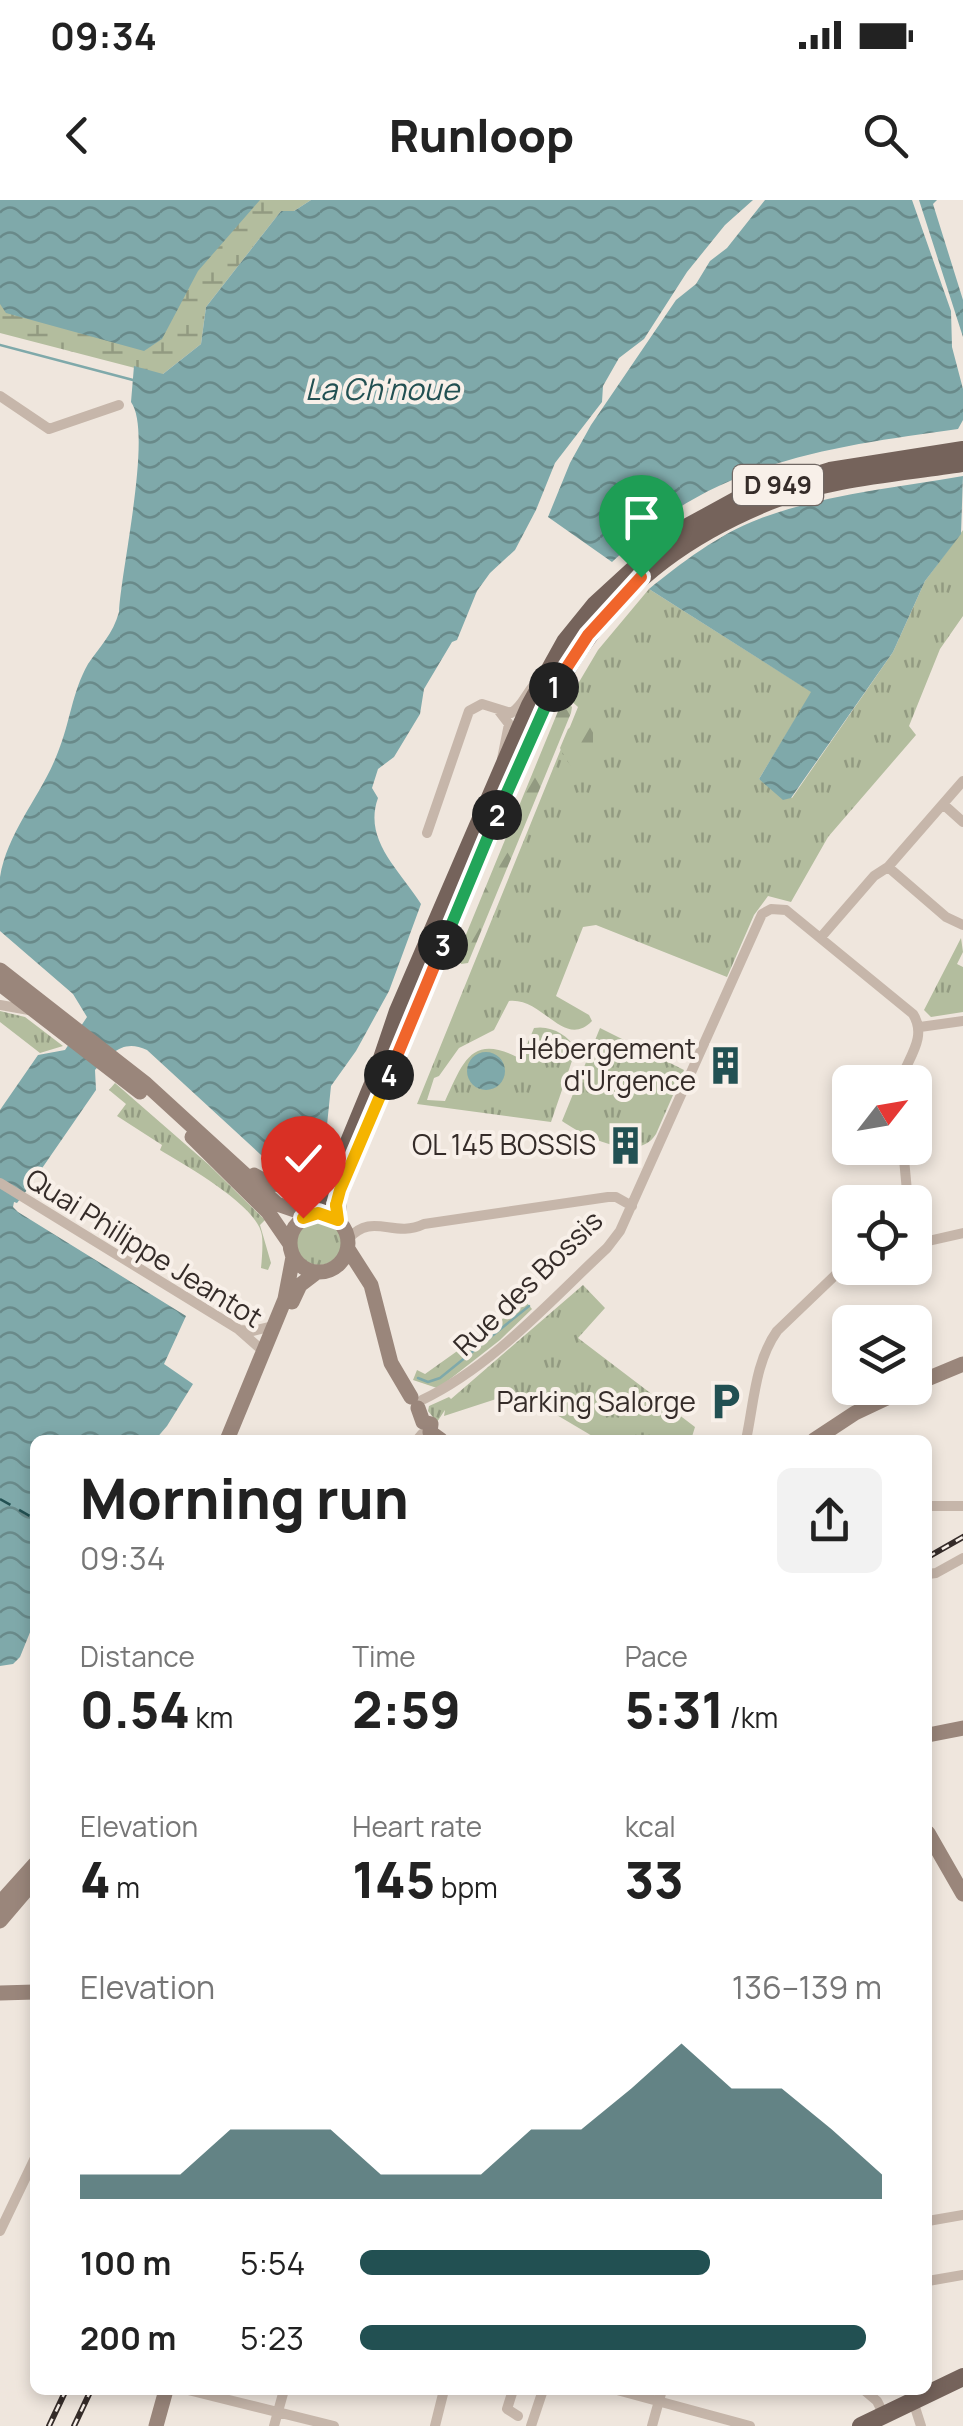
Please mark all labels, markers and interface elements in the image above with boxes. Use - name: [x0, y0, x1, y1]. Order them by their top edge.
- text: 09:34: [50, 9, 157, 61]
- text: Runloop: [389, 104, 574, 166]
- icon: back: [50, 108, 105, 163]
- icon: search: [858, 108, 913, 163]
- water label: La Ch'noue: [305, 368, 460, 409]
- road number: D 949: [733, 465, 823, 505]
- pin: [599, 475, 684, 578]
- icon: arrive: [614, 490, 669, 545]
- pin: 1: [529, 662, 579, 712]
- text: 1: [548, 668, 560, 706]
- pin: 2: [472, 790, 522, 840]
- text: 2: [489, 796, 505, 834]
- pin: 3: [418, 920, 468, 970]
- text: 3: [435, 926, 451, 964]
- place label: Hébergement d'Urgence: [518, 1029, 696, 1099]
- building icon: Hébergement d'Urgence: [705, 1044, 747, 1086]
- pin: 4: [364, 1050, 414, 1100]
- text: 4: [380, 1056, 398, 1094]
- north arrow: [832, 1065, 932, 1165]
- map controls: [832, 1065, 932, 1405]
- pin: [261, 1116, 346, 1219]
- building icon: OL 145 BOSSIS: [605, 1124, 647, 1166]
- place label: OL 145 BOSSIS: [412, 1125, 596, 1163]
- icon: check: [276, 1131, 331, 1186]
- street label: Quai Philippe Jeantot: [19, 1159, 270, 1335]
- button: locate: [832, 1185, 932, 1285]
- street label: Rue des Bossis: [444, 1201, 610, 1363]
- button: layers: [832, 1305, 932, 1405]
- parking icon: Parking Salorge: [705, 1381, 747, 1423]
- place label: Parking Salorge: [496, 1382, 696, 1420]
- text: Morning run: [80, 1460, 409, 1536]
- button: share: [777, 1468, 882, 1573]
- text: 09:34: [80, 1536, 166, 1580]
- text: Distance: [80, 1637, 195, 1675]
- text: Time: [352, 1637, 416, 1675]
- text: Pace: [625, 1637, 688, 1675]
- text: 0.54: [80, 1675, 190, 1743]
- text: 2:59: [352, 1675, 461, 1743]
- text: 5:31: [625, 1675, 724, 1743]
- text: km: [190, 1698, 233, 1736]
- text: /km: [724, 1698, 778, 1736]
- text: Elevation: [80, 1807, 198, 1845]
- text: Heart rate: [352, 1807, 482, 1845]
- text: kcal: [625, 1807, 676, 1845]
- text: 4: [80, 1845, 111, 1913]
- text: 145: [352, 1845, 435, 1913]
- text: 33: [625, 1845, 684, 1913]
- text: m: [111, 1868, 140, 1906]
- text: bpm: [435, 1868, 498, 1906]
- text: Elevation: [80, 1965, 215, 2009]
- text: 136–139 m: [732, 1965, 882, 2009]
- text: 100 m: [80, 2241, 171, 2285]
- text: 5:54: [240, 2241, 305, 2285]
- text: 200 m: [80, 2316, 176, 2360]
- text: 5:23: [240, 2316, 304, 2360]

